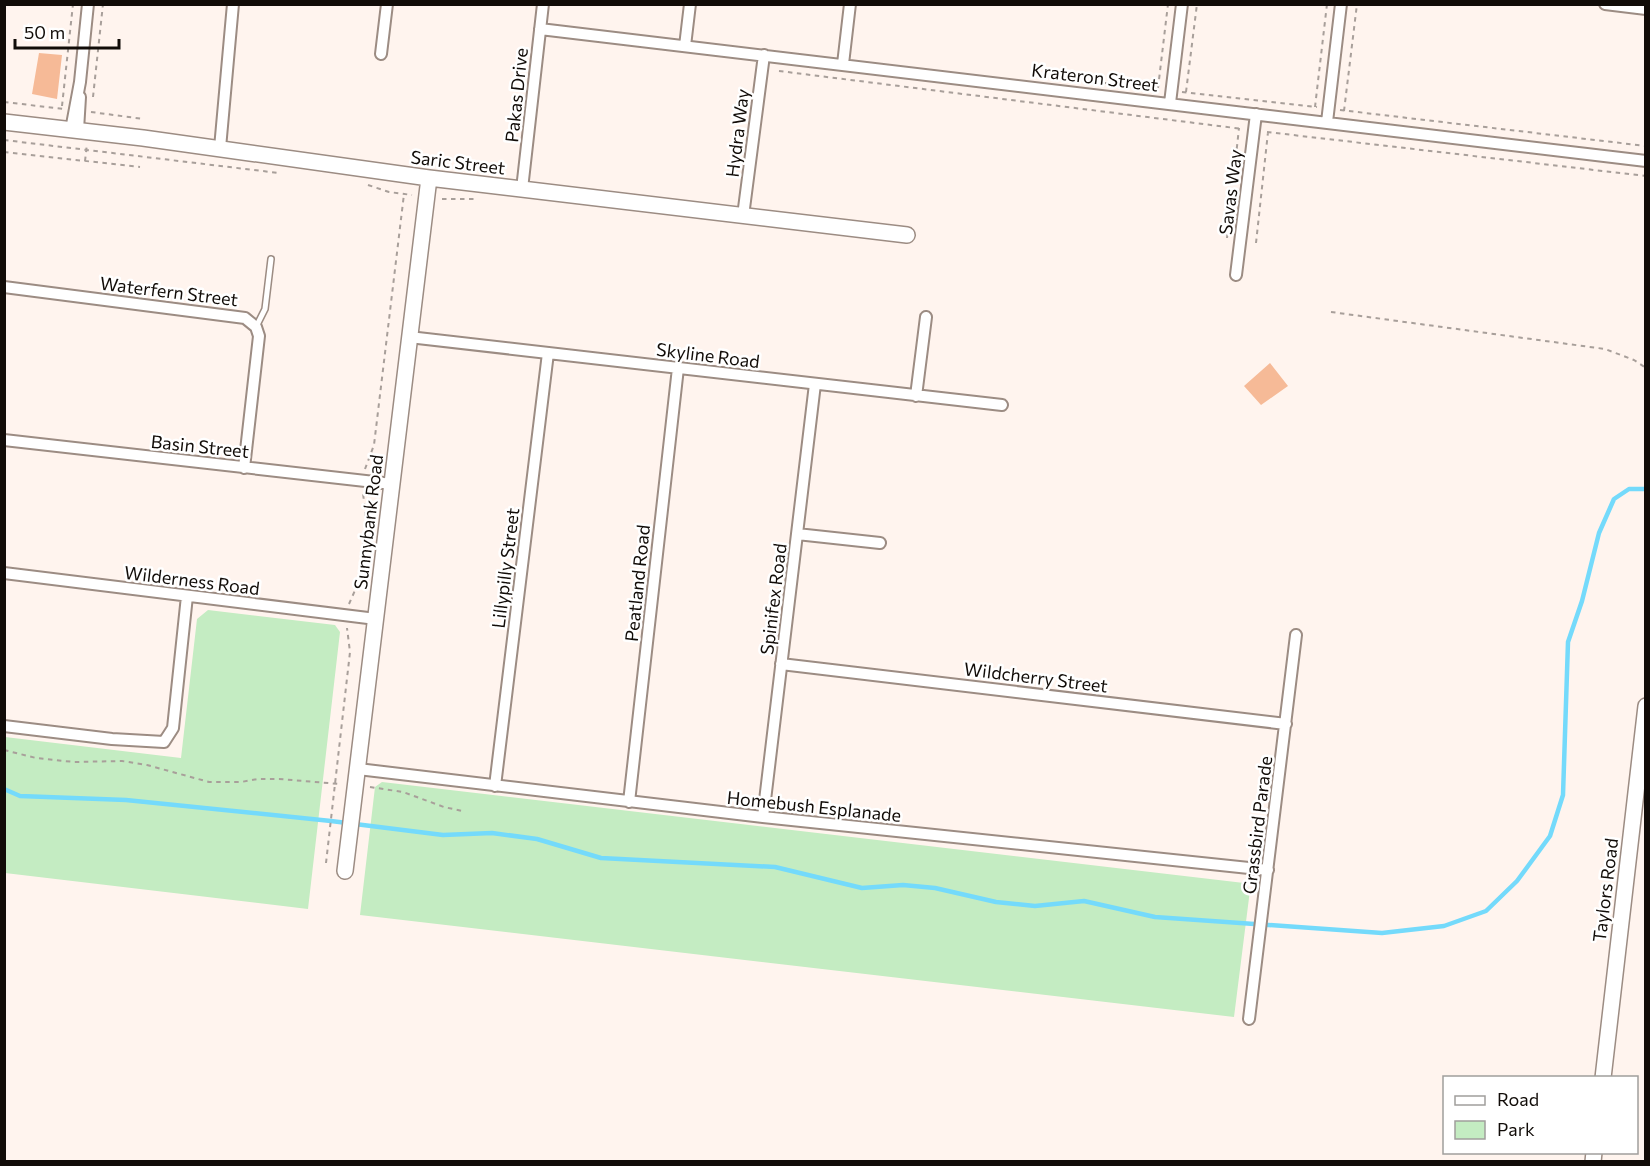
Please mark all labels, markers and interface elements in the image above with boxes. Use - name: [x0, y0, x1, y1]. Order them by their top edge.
- scale bar: [15, 12, 118, 50]
- text: 50 m: [24, 21, 65, 43]
- street label: Pakas Drive: [500, 47, 532, 143]
- street label: Krateron Street: [1030, 58, 1160, 96]
- street label: Hydra Way: [721, 88, 753, 178]
- street label: Saric Street: [410, 145, 506, 179]
- street label: Savas Way: [1214, 148, 1246, 236]
- street label: Waterfern Street: [99, 272, 239, 310]
- street label: Skyline Road: [655, 338, 761, 372]
- street label: Basin Street: [150, 430, 250, 462]
- street label: Sunnybank Road: [349, 453, 387, 591]
- street label: Lillypilly Street: [487, 506, 523, 630]
- street label: Peatland Road: [620, 523, 654, 643]
- street label: Spinifex Road: [755, 542, 791, 656]
- street label: Wilderness Road: [123, 561, 261, 599]
- street label: Wildcherry Street: [963, 657, 1109, 697]
- street label: Grassbird Parade: [1238, 755, 1276, 895]
- street label: Homebush Esplanade: [726, 786, 902, 826]
- street label: Taylors Road: [1588, 837, 1622, 943]
- legend: [1443, 1076, 1638, 1154]
- text: Road: [1497, 1088, 1539, 1110]
- text: Park: [1497, 1118, 1535, 1140]

